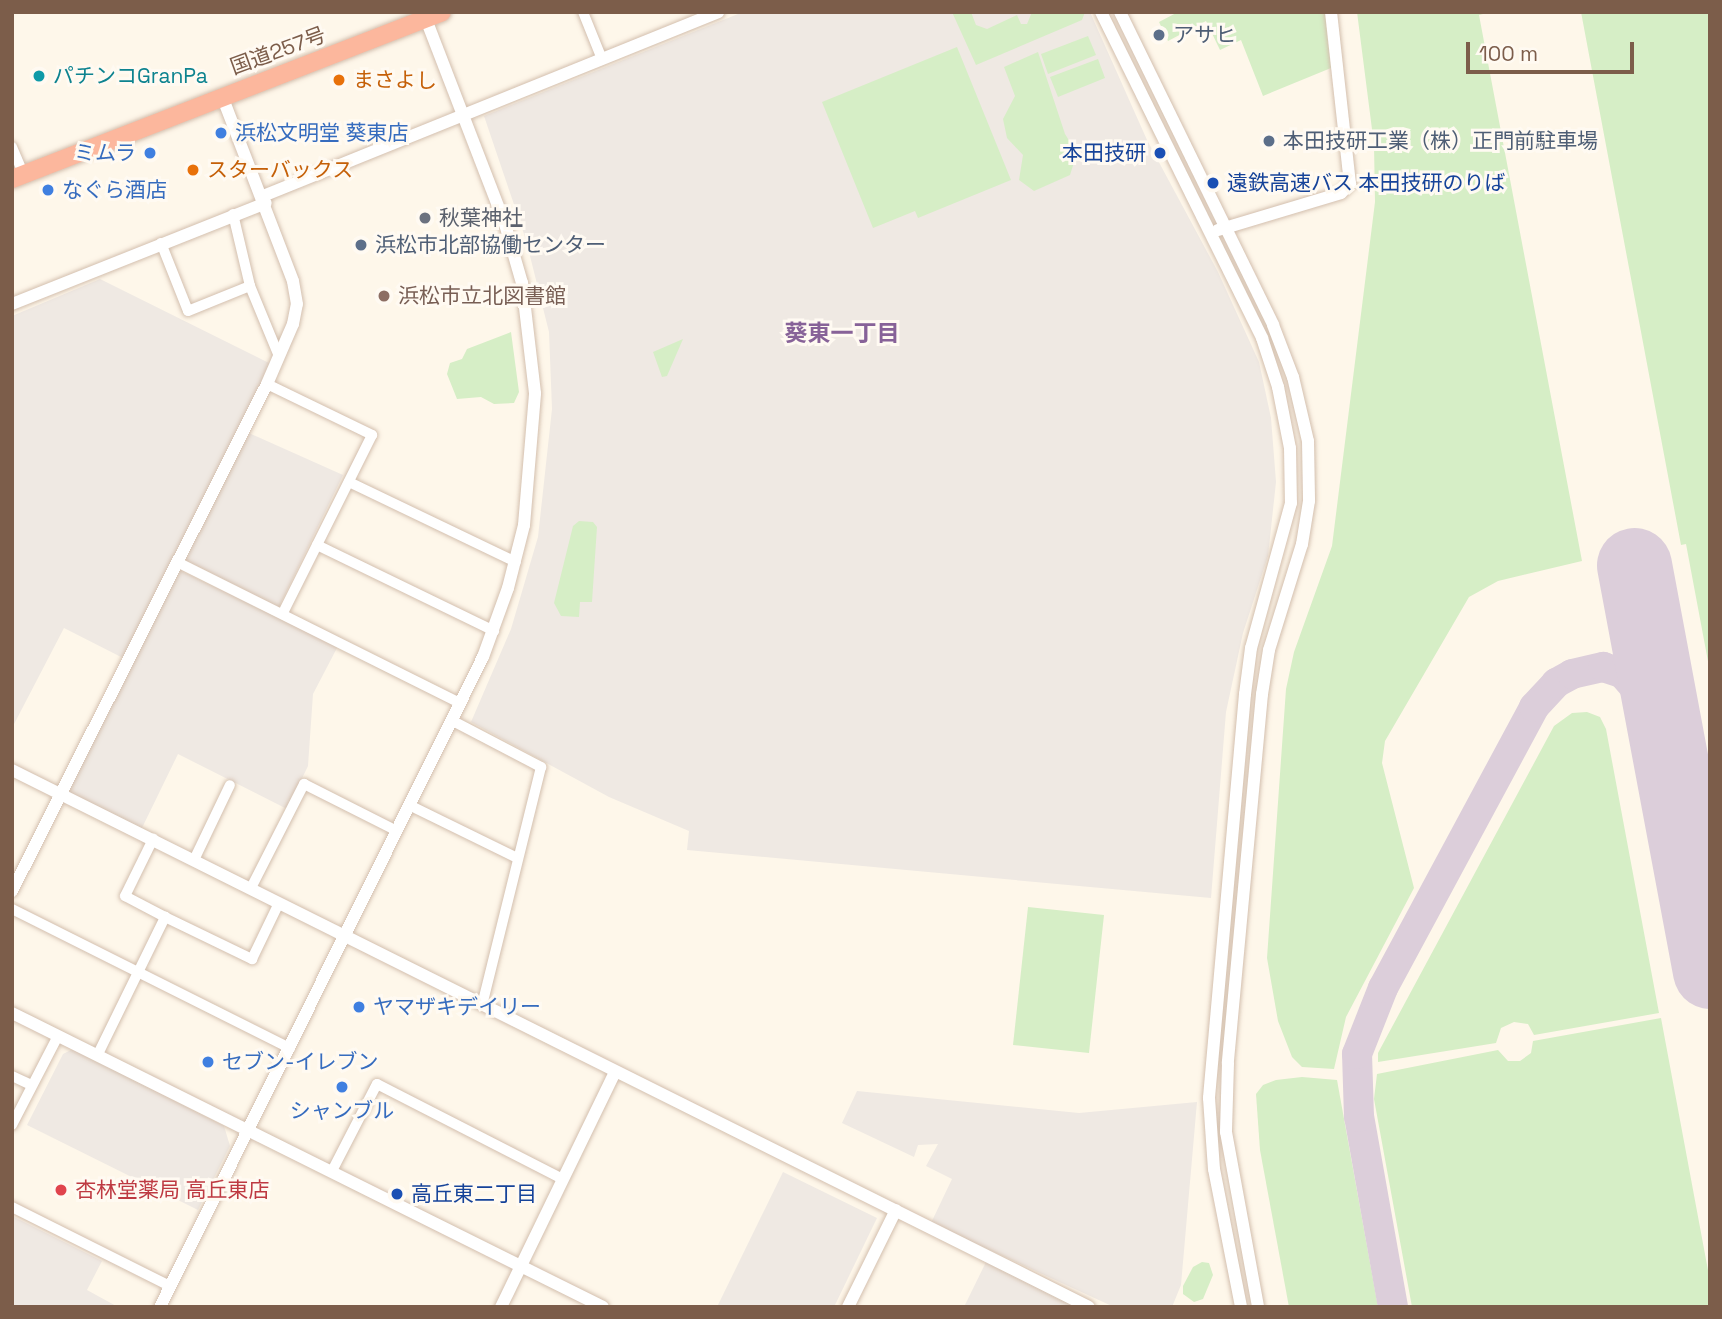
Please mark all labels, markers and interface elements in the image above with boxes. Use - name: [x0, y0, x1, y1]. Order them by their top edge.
- street label: 国道257号: [227, 22, 329, 80]
- place label: アサヒ: [1173, 22, 1236, 48]
- marker: アサヒ: [1151, 27, 1167, 43]
- scale bar: [1470, 28, 1638, 72]
- text: 100 m: [1479, 40, 1538, 67]
- place label: パチンコGranPa: [53, 63, 208, 89]
- place label: まさよし: [353, 67, 437, 93]
- marker: パチンコGranPa: [31, 68, 47, 84]
- marker: まさよし: [331, 72, 347, 88]
- place label: 浜松文明堂 葵東店: [235, 120, 408, 146]
- marker: 浜松文明堂 葵東店: [213, 125, 229, 141]
- place label: 本田技研工業（株）正門前駐車場: [1283, 128, 1598, 154]
- marker: 本田技研工業（株）正門前駐車場: [1261, 133, 1277, 149]
- place label: ミムラ: [73, 140, 136, 166]
- place label: 本田技研: [1062, 140, 1146, 166]
- marker: ミムラ: [142, 145, 158, 161]
- marker: 本田技研: [1152, 145, 1168, 161]
- place label: スターバックス: [207, 157, 354, 183]
- marker: スターバックス: [185, 162, 201, 178]
- place label: 遠鉄高速バス 本田技研のりば: [1227, 170, 1505, 196]
- marker: 遠鉄高速バス 本田技研のりば: [1205, 175, 1221, 191]
- place label: なぐら酒店: [62, 177, 167, 203]
- marker: なぐら酒店: [40, 182, 56, 198]
- place label: 秋葉神社: [439, 205, 523, 231]
- marker: 秋葉神社: [417, 210, 433, 226]
- place label: 浜松市北部協働センター: [375, 232, 606, 258]
- marker: 浜松市北部協働センター: [353, 237, 369, 253]
- place label: 浜松市立北図書館: [398, 283, 566, 309]
- marker: 浜松市立北図書館: [376, 288, 392, 304]
- district label: 葵東一丁目: [785, 319, 899, 347]
- place label: ヤマザキデイリー: [373, 994, 541, 1020]
- marker: ヤマザキデイリー: [351, 999, 367, 1015]
- place label: セブン-イレブン: [222, 1049, 379, 1075]
- marker: セブン-イレブン: [200, 1054, 216, 1070]
- marker: シャンブル: [334, 1079, 350, 1095]
- place label: シャンブル: [290, 1098, 394, 1124]
- place label: 杏林堂薬局 高丘東店: [75, 1177, 269, 1203]
- place label: 高丘東二丁目: [411, 1181, 537, 1207]
- marker: 杏林堂薬局 高丘東店: [53, 1182, 69, 1198]
- marker: 高丘東二丁目: [389, 1186, 405, 1202]

